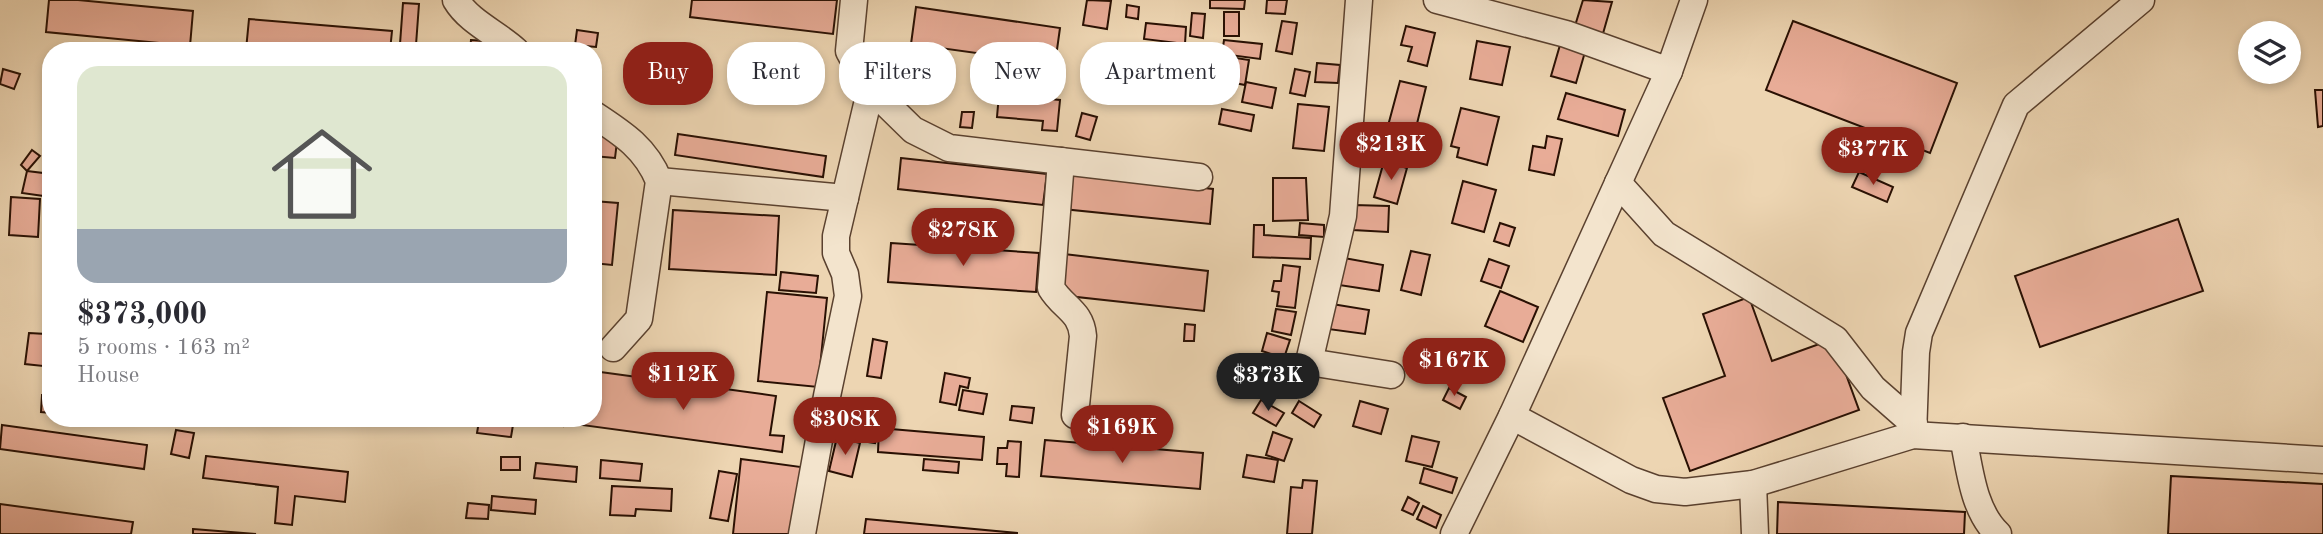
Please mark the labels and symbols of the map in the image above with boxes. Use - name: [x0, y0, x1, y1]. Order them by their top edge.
- pin: $213K: [1342, 122, 1440, 182]
- pin: $377K: [1824, 128, 1922, 187]
- pin: $278K: [914, 208, 1012, 268]
- pin: $167K: [1405, 338, 1503, 398]
- pin: $112K: [634, 352, 732, 412]
- pin: $373K: [1219, 354, 1317, 413]
- pin: $308K: [796, 398, 894, 457]
- pin: $169K: [1073, 406, 1171, 465]

